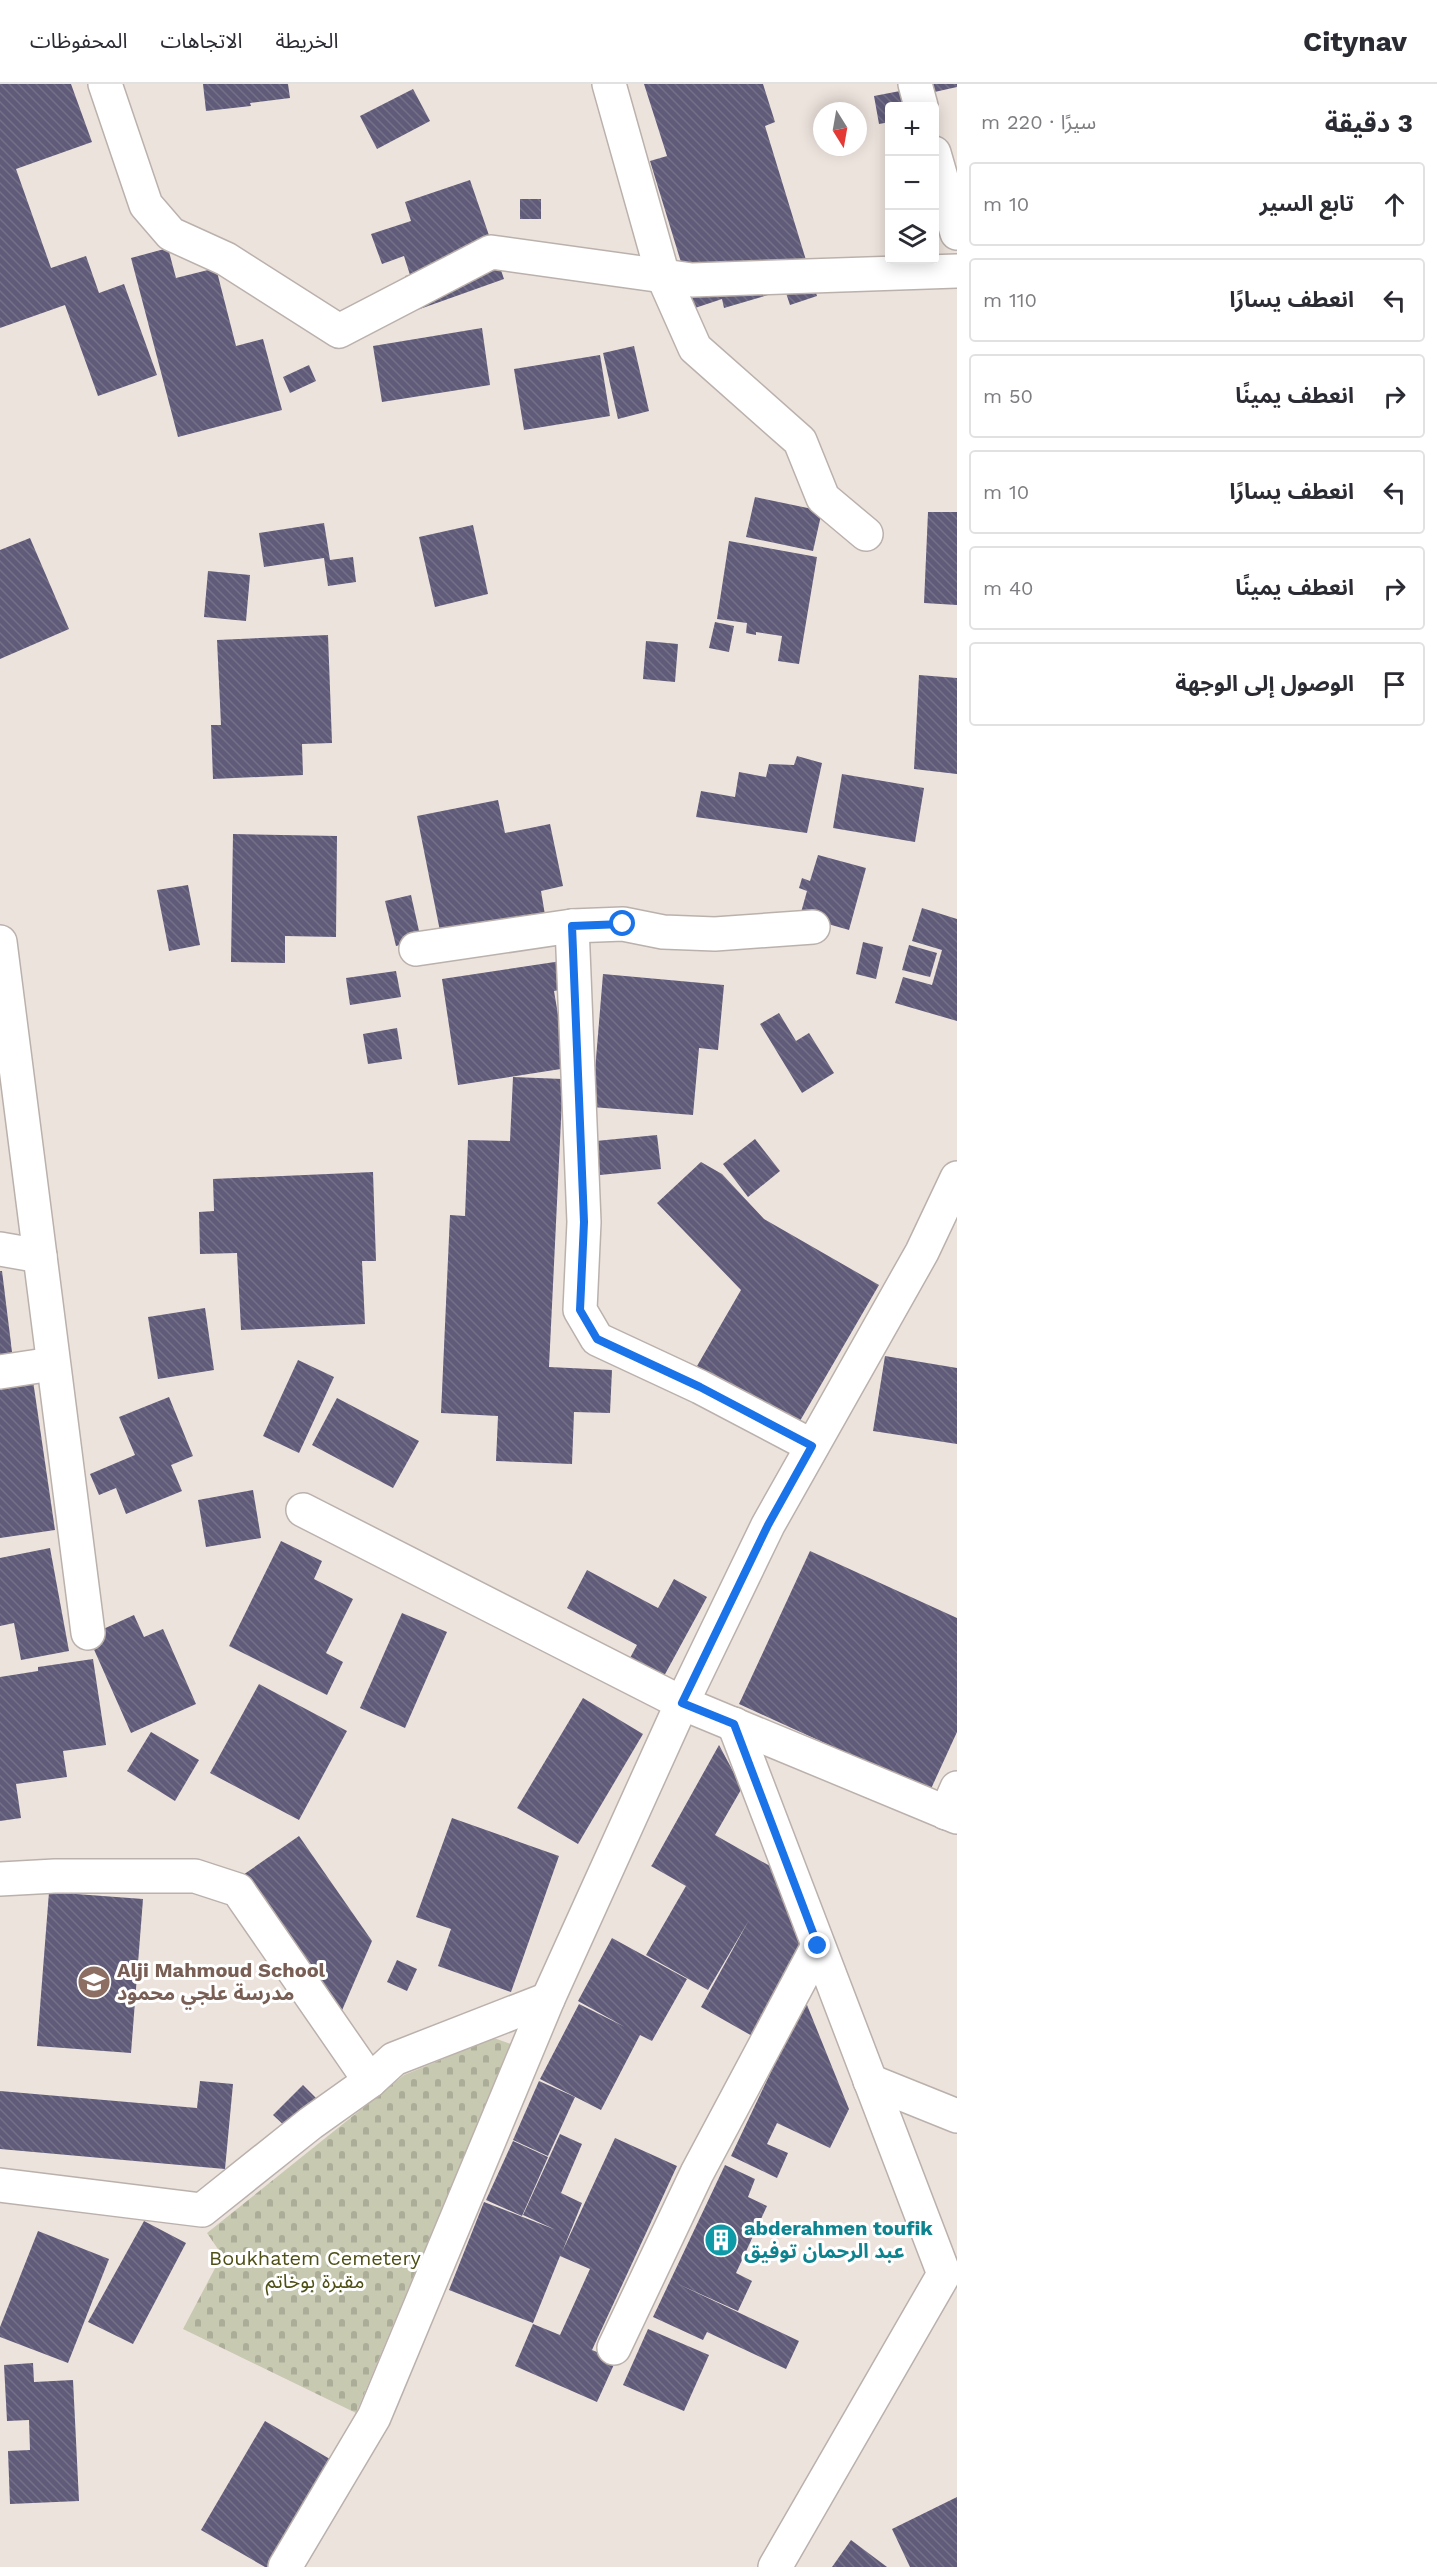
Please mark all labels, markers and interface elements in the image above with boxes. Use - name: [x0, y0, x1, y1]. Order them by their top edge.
- text: Citynav: [1303, 25, 1407, 58]
- text: المحفوظات: [30, 28, 127, 53]
- text: الاتجاهات: [160, 28, 242, 53]
- text: الخريطة: [275, 28, 338, 53]
- north arrow: [813, 102, 867, 156]
- map controls: [885, 102, 939, 264]
- button: +: [885, 102, 939, 156]
- text: 3 دقيقة: [1325, 108, 1413, 138]
- text: سيرًا · 220 m: [981, 110, 1096, 134]
- button: −: [885, 156, 939, 210]
- icon: ahead: [1378, 188, 1411, 221]
- text: تابع السير: [1259, 191, 1354, 216]
- text: 10 m: [983, 192, 1029, 216]
- button: layers: [885, 210, 939, 264]
- icon: left: [1378, 284, 1411, 317]
- text: انعطف يسارًا: [1230, 287, 1354, 312]
- text: 110 m: [983, 288, 1037, 312]
- icon: right: [1378, 380, 1411, 413]
- text: انعطف يمينًا: [1235, 383, 1354, 408]
- text: 50 m: [983, 384, 1033, 408]
- icon: left: [1378, 476, 1411, 509]
- text: انعطف يسارًا: [1230, 479, 1354, 504]
- text: 10 m: [983, 480, 1029, 504]
- icon: right: [1378, 572, 1411, 605]
- text: انعطف يمينًا: [1235, 575, 1354, 600]
- text: 40 m: [983, 576, 1034, 600]
- icon: arrive: [1378, 668, 1411, 701]
- text: الوصول إلى الوجهة: [1175, 671, 1354, 696]
- route start: [609, 910, 635, 936]
- route end: [804, 1932, 830, 1958]
- place label: Alji Mahmoud School مدرسة علجي محمود: [117, 1958, 326, 2010]
- school or university icon: Alji Mahmoud School مدرسة علجي محمود: [76, 1964, 112, 2000]
- place label: abderahmen toufik عبد الرحمان توفيق: [744, 2216, 933, 2263]
- building icon: abderahmen toufik عبد الرحمان توفيق: [703, 2222, 739, 2258]
- park label: Boukhatem Cemetery مقبرة بوخاتم: [209, 2246, 422, 2296]

